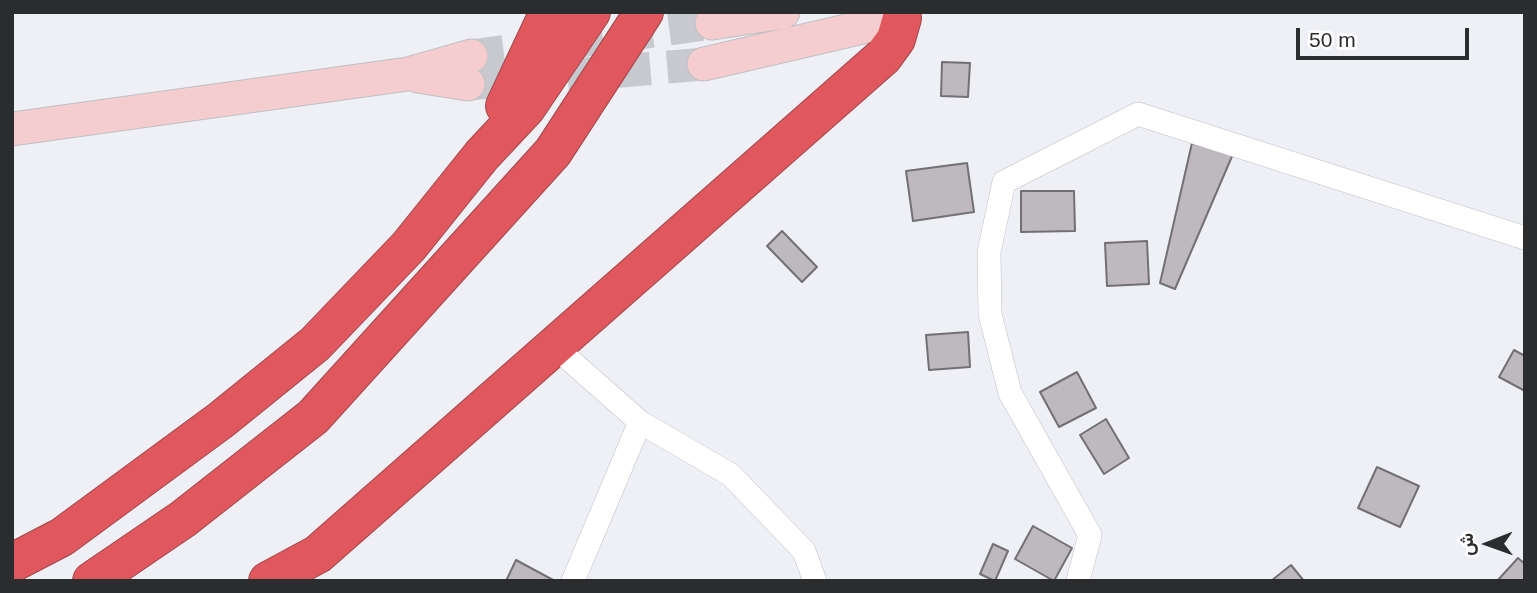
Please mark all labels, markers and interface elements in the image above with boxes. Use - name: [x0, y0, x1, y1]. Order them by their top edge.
- scale bar: [1299, 14, 1472, 58]
- text: 50 m: [1309, 28, 1356, 51]
- north arrow: [1453, 509, 1523, 579]
- text: ش: [1456, 533, 1477, 556]

